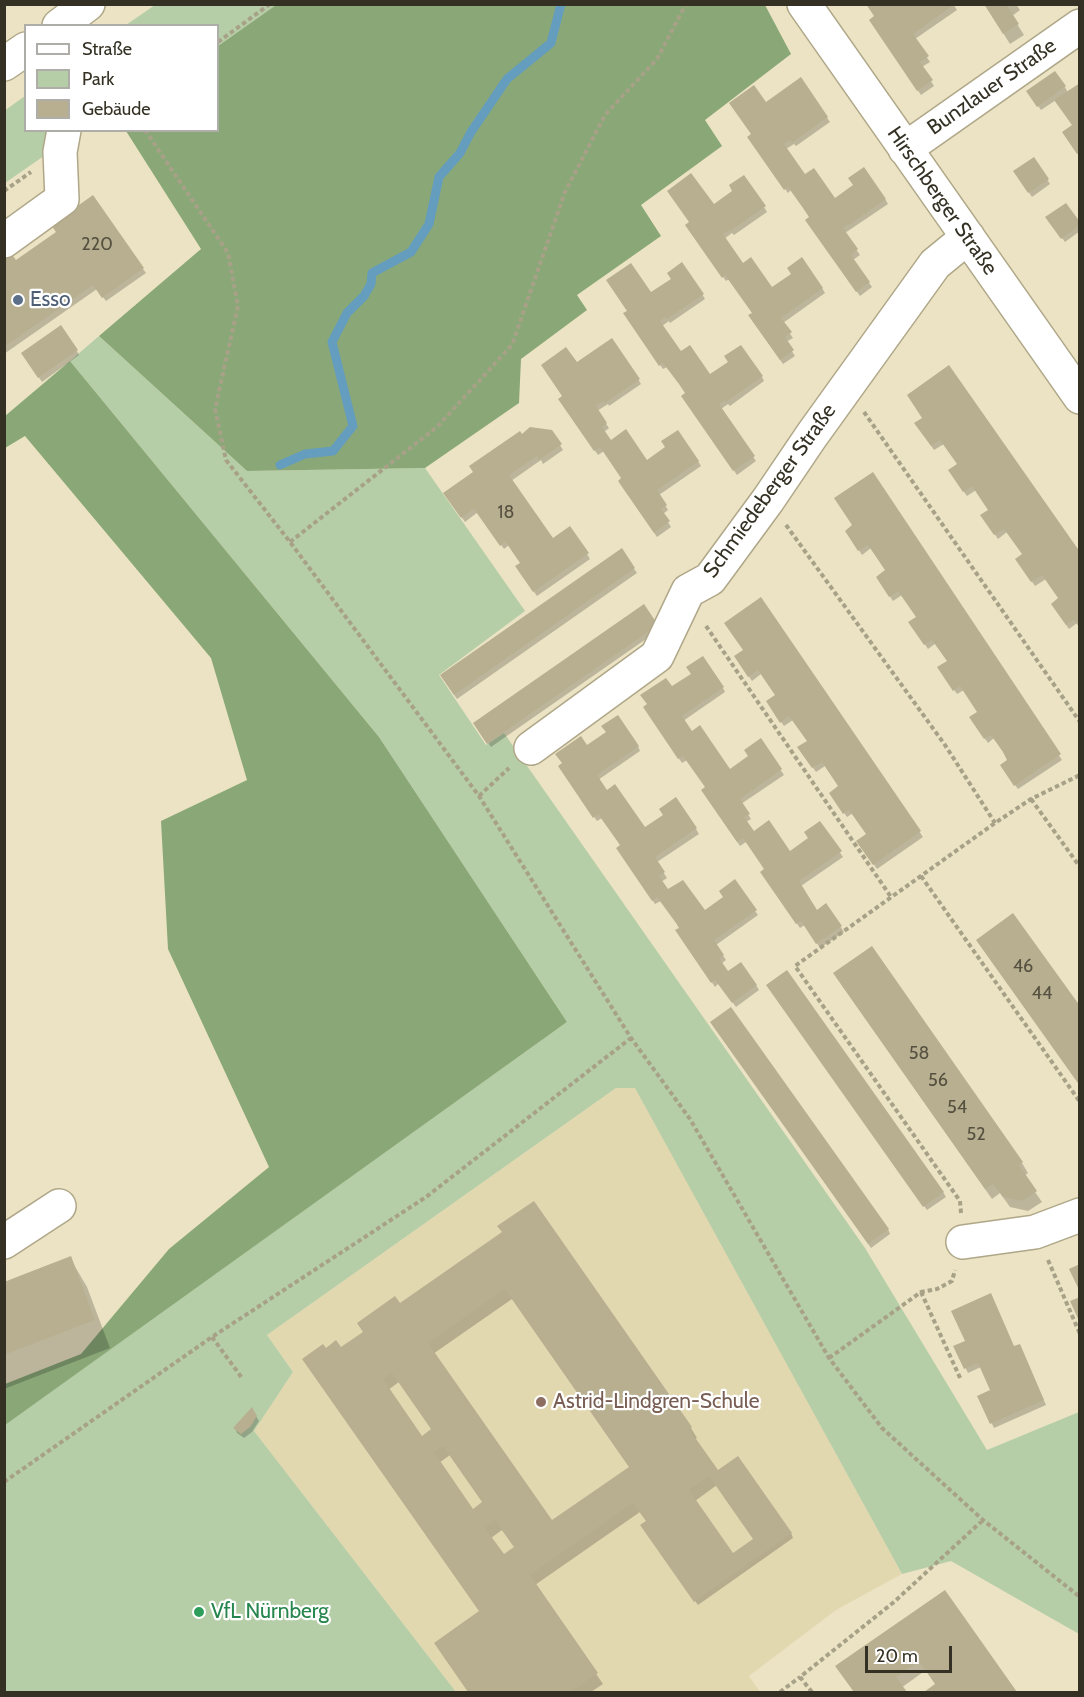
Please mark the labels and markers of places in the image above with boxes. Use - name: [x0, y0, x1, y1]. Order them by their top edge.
- place label: Esso: [30, 287, 70, 313]
- marker: Esso: [11, 293, 25, 307]
- place label: Astrid-Lindgren-Schule: [553, 1389, 759, 1415]
- marker: Astrid-Lindgren-Schule: [534, 1395, 548, 1409]
- place label: VfL Nürnberg: [211, 1599, 329, 1625]
- marker: VfL Nürnberg: [192, 1605, 206, 1619]

